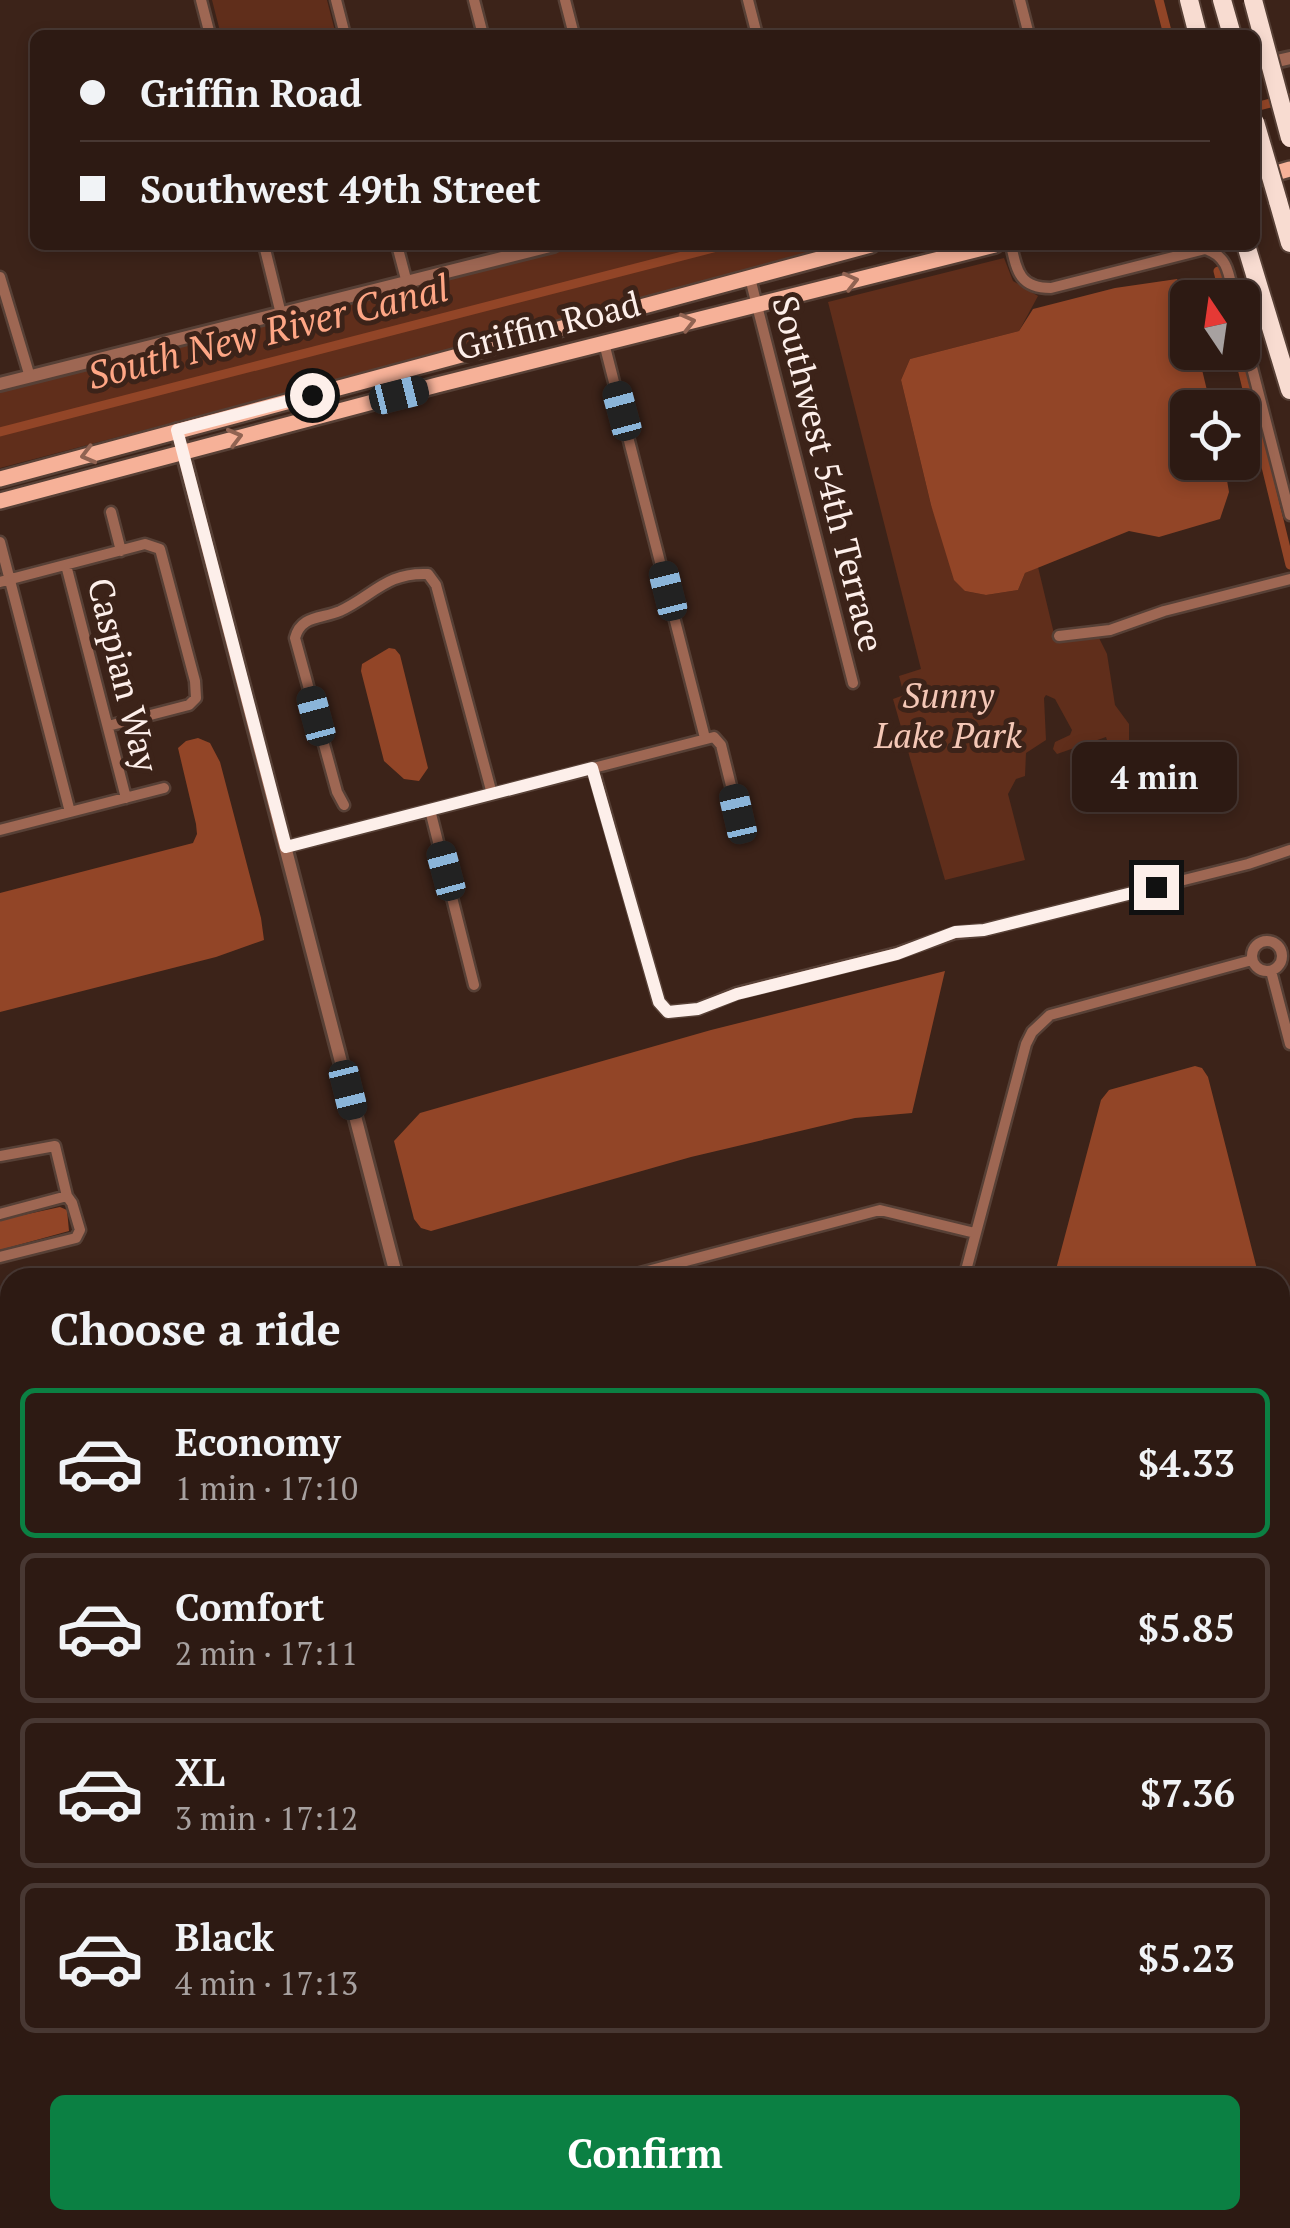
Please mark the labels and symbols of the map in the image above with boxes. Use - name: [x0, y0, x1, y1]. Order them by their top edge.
- water label: South New River Canal: [82, 262, 454, 400]
- one-way arrow: [842, 272, 859, 293]
- street label: Griffin Road: [451, 280, 645, 370]
- north arrow: [1170, 280, 1260, 370]
- street label: Southwest 54th Terrace: [762, 291, 895, 657]
- one-way arrow: [679, 313, 696, 334]
- route start: [290, 373, 335, 418]
- car: [366, 373, 432, 417]
- car: [600, 378, 644, 444]
- one-way arrow: [226, 428, 244, 449]
- one-way arrow: [80, 443, 98, 464]
- car: [646, 558, 690, 624]
- street label: Caspian Way: [78, 573, 171, 778]
- park label: Sunny Lake Park: [873, 672, 1022, 758]
- car: [294, 683, 338, 749]
- callout: 4 min: [1074, 742, 1238, 812]
- car: [717, 781, 759, 847]
- car: [424, 838, 468, 904]
- route end: [1134, 865, 1179, 910]
- car: [326, 1057, 370, 1123]

